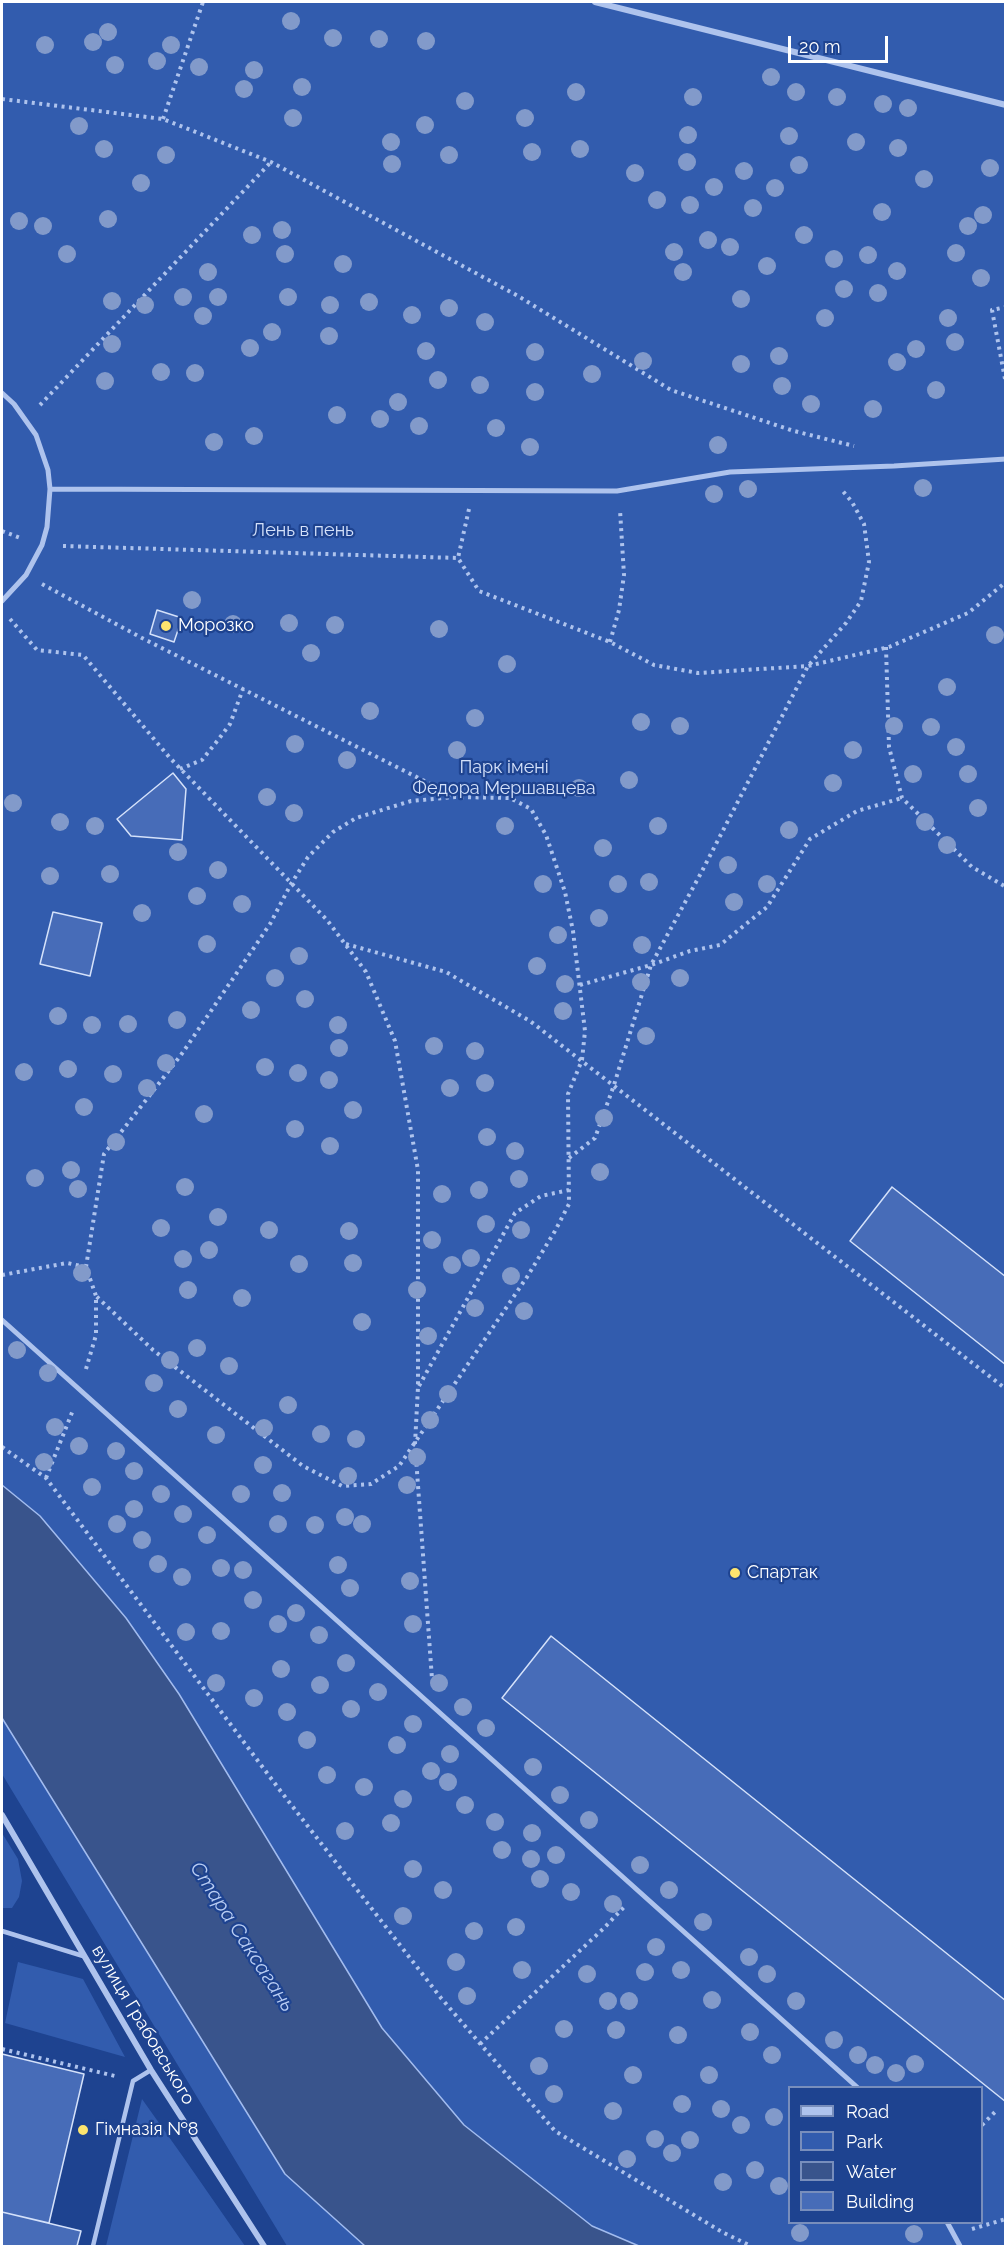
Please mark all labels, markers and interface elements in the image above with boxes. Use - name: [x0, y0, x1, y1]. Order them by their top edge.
- scale bar: [791, 24, 892, 62]
- text: 20 m: [799, 36, 841, 57]
- park label: Лень в пень: [252, 520, 354, 542]
- place label: Морозко: [178, 615, 254, 637]
- marker: Морозко: [159, 619, 173, 633]
- park label: Парк імені Федора Мершавцева: [412, 757, 596, 800]
- place label: Спартак: [747, 1562, 818, 1584]
- marker: Спартак: [728, 1566, 742, 1580]
- water label: Стара Саксагань: [184, 1857, 300, 2017]
- street label: вулиця Грабовського: [87, 1941, 199, 2109]
- legend: [788, 2086, 983, 2224]
- text: Road: [846, 2101, 889, 2122]
- place label: Гімназія №8: [95, 2119, 198, 2141]
- marker: Гімназія №8: [76, 2123, 90, 2137]
- text: Park: [846, 2131, 883, 2152]
- text: Water: [846, 2161, 896, 2182]
- text: Building: [846, 2191, 914, 2212]

